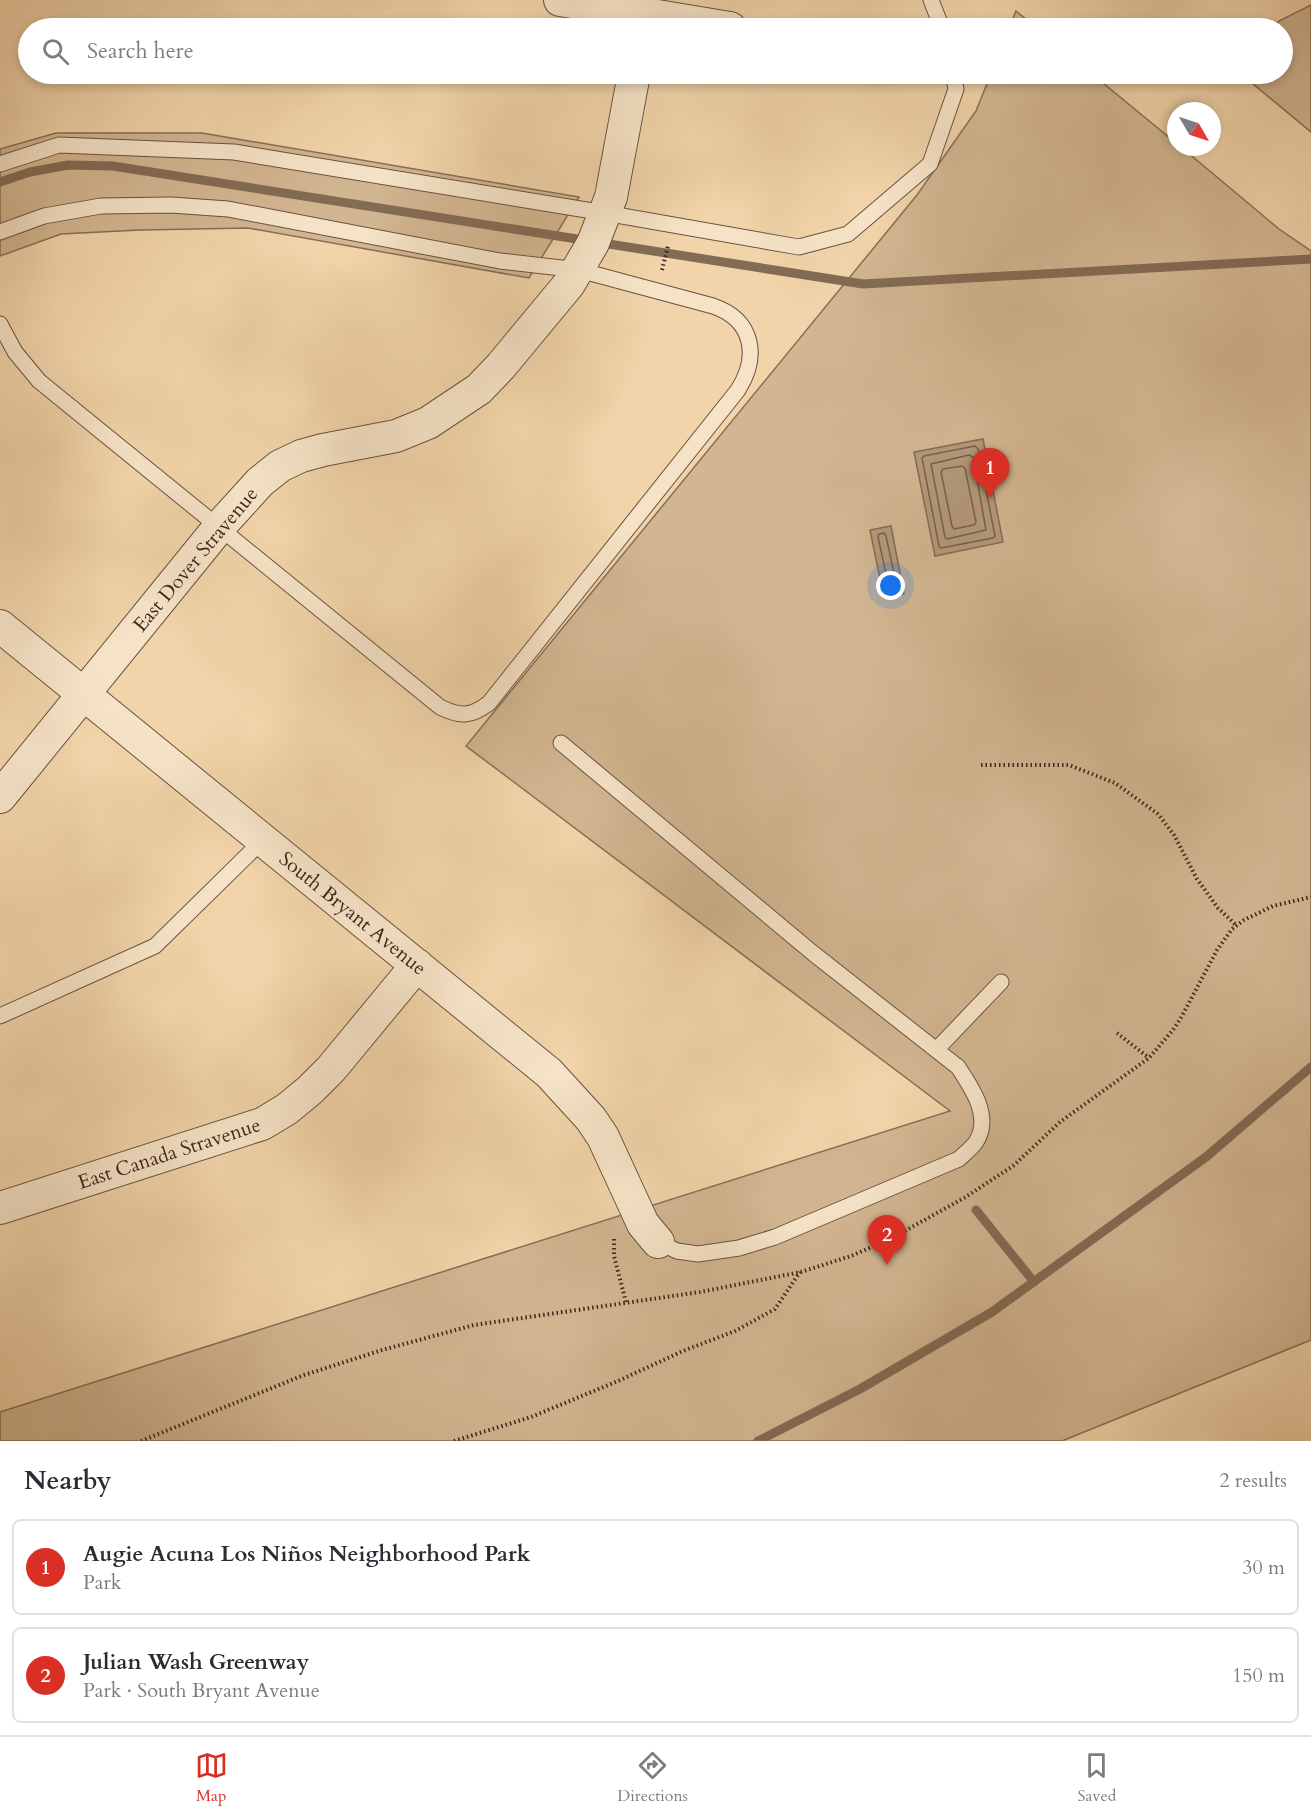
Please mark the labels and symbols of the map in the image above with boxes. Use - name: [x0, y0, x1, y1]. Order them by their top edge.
- north arrow: [1167, 102, 1221, 156]
- pin: 1: [970, 448, 1010, 498]
- street label: East Dover Stravenue: [127, 481, 264, 637]
- your location: [876, 571, 905, 600]
- street label: South Bryant Avenue: [273, 845, 432, 981]
- street label: East Canada Stravenue: [74, 1111, 264, 1196]
- pin: 2: [868, 1216, 906, 1265]

